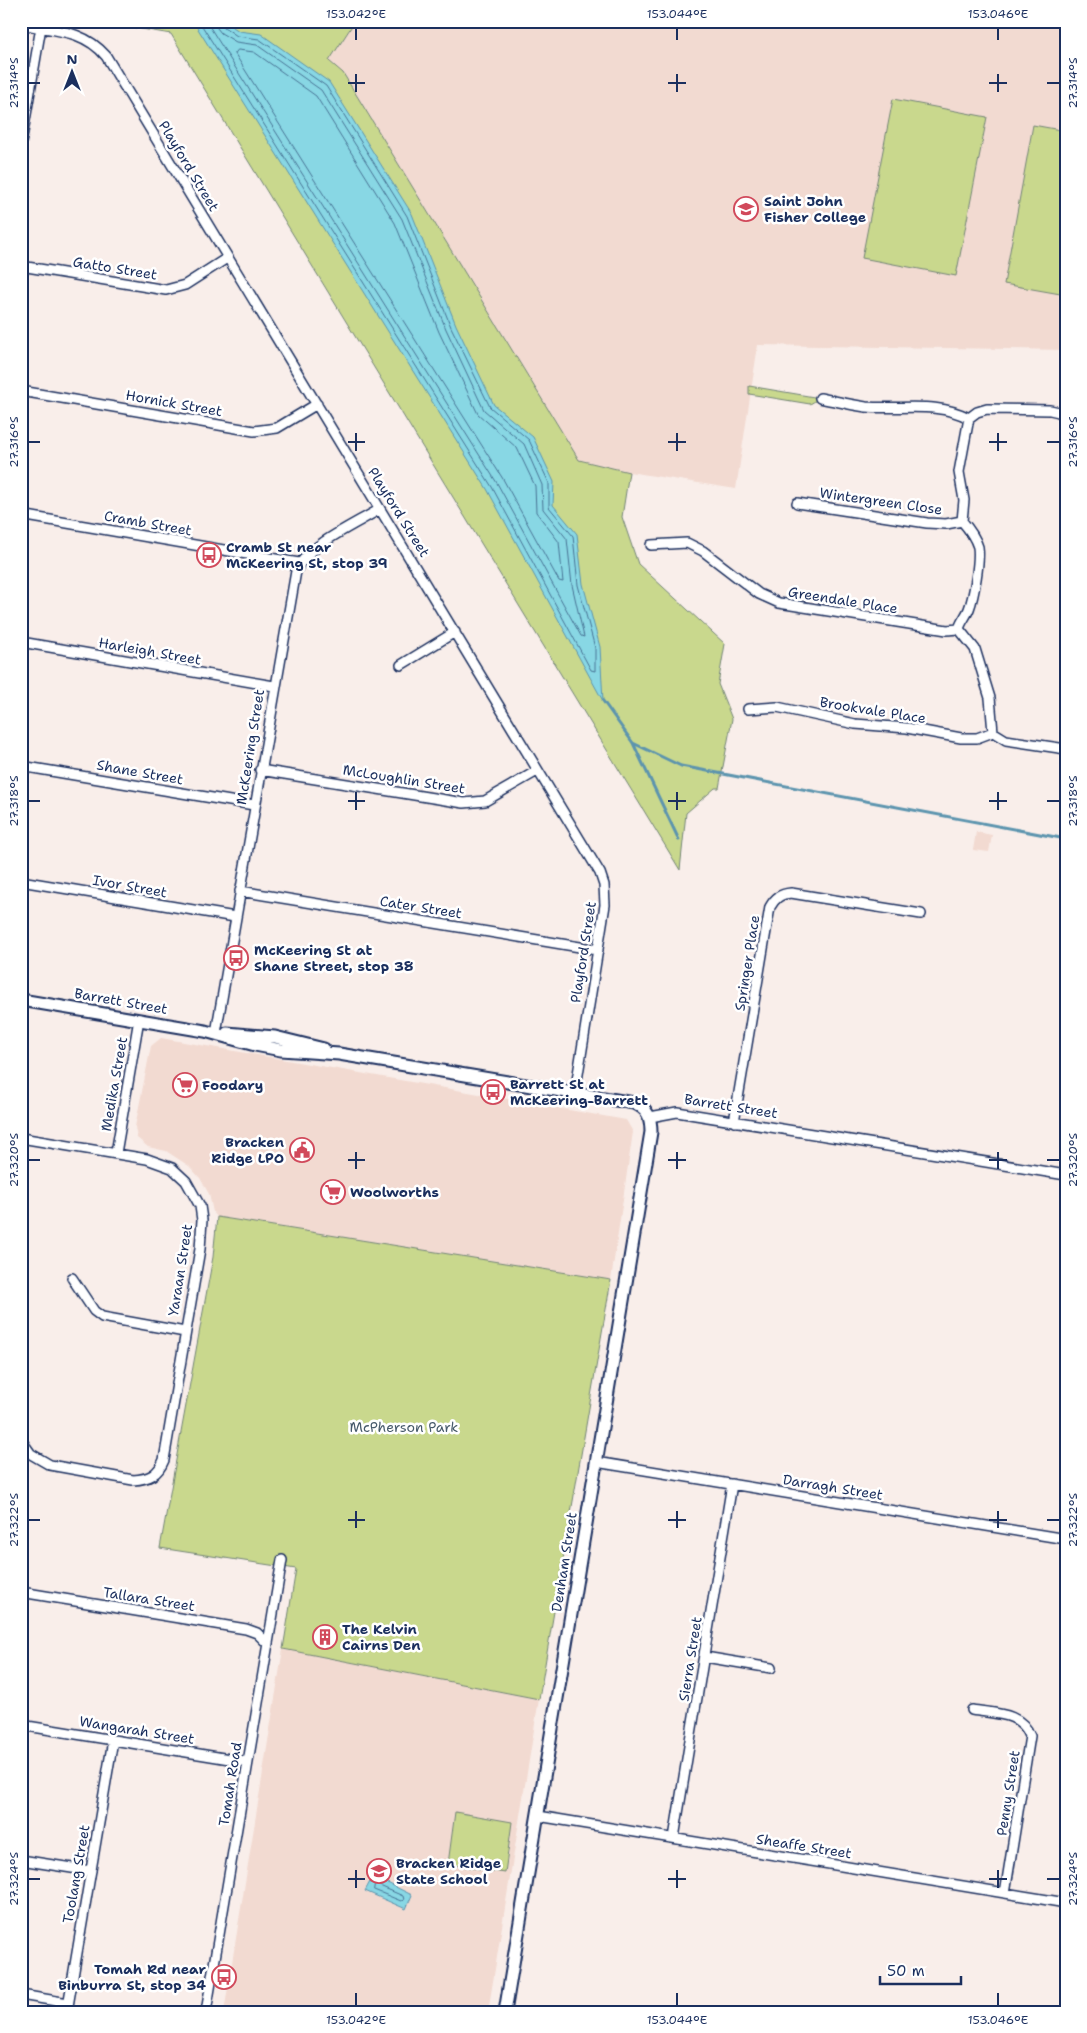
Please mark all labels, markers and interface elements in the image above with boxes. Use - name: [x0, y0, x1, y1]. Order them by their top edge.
- text: 153.042°E: [326, 6, 386, 22]
- text: 153.044°E: [647, 6, 707, 22]
- text: 153.046°E: [968, 6, 1028, 22]
- north arrow: [48, 48, 98, 98]
- text: N: [66, 50, 78, 68]
- text: 27.314°S: [6, 57, 22, 109]
- text: 27.314°S: [1065, 57, 1081, 109]
- street label: Playford Street: [155, 117, 223, 215]
- place label: Saint John Fisher College: [764, 192, 866, 226]
- school or university icon: Saint John Fisher College: [733, 196, 759, 222]
- street label: Gatto Street: [72, 252, 158, 284]
- street label: Hornick Street: [124, 386, 224, 420]
- text: 27.316°S: [6, 416, 22, 468]
- text: 27.316°S: [1065, 416, 1081, 468]
- street label: Playford Street: [364, 464, 434, 560]
- street label: Wintergreen Close: [819, 483, 944, 519]
- street label: Cramb Street: [103, 506, 193, 540]
- place label: Cramb St near McKeering St, stop 39: [226, 538, 388, 572]
- bus stop icon: Cramb St near McKeering St, stop 39: [196, 542, 222, 568]
- street label: Greendale Place: [787, 582, 899, 618]
- street label: Harleigh Street: [97, 633, 203, 669]
- street label: McKeering Street: [232, 688, 268, 806]
- street label: Brookvale Place: [819, 693, 927, 727]
- street label: Shane Street: [95, 756, 185, 788]
- street label: McLoughlin Street: [342, 760, 466, 798]
- text: 27.318°S: [6, 775, 22, 827]
- text: 27.318°S: [1065, 775, 1081, 827]
- street label: Ivor Street: [91, 871, 169, 901]
- street label: Cater Street: [379, 892, 463, 922]
- street label: Playford Street: [566, 900, 600, 1004]
- street label: Springer Place: [731, 914, 763, 1012]
- place label: McKeering St at Shane Street, stop 38: [254, 941, 414, 975]
- bus stop icon: McKeering St at Shane Street, stop 38: [223, 945, 249, 971]
- street label: Barrett Street: [73, 984, 169, 1018]
- street label: Medika Street: [97, 1035, 131, 1133]
- supermarket icon: Foodary: [172, 1072, 198, 1098]
- place label: Barrett St at McKeering-Barrett: [510, 1075, 648, 1109]
- place label: Foodary: [202, 1076, 263, 1094]
- bus stop icon: Barrett St at McKeering-Barrett: [480, 1079, 506, 1105]
- street label: Barrett Street: [683, 1090, 779, 1122]
- text: 27.320°S: [6, 1132, 22, 1187]
- text: 27.320°S: [1065, 1132, 1081, 1187]
- place label: Bracken Ridge LPO: [211, 1133, 284, 1167]
- public building icon: Bracken Ridge LPO: [289, 1137, 315, 1163]
- supermarket icon: Woolworths: [320, 1179, 346, 1205]
- place label: Woolworths: [350, 1183, 439, 1201]
- street label: Yaraan Street: [164, 1223, 196, 1317]
- park label: McPherson Park: [350, 1418, 458, 1436]
- street label: Darragh Street: [782, 1470, 884, 1504]
- text: 27.322°S: [6, 1492, 22, 1547]
- text: 27.322°S: [1065, 1492, 1081, 1547]
- street label: Denham Street: [547, 1511, 581, 1613]
- street label: Tallara Street: [102, 1583, 196, 1615]
- street label: Sierra Street: [674, 1615, 706, 1703]
- place label: The Kelvin Cairns Den: [342, 1620, 421, 1654]
- building icon: The Kelvin Cairns Den: [312, 1624, 338, 1650]
- street label: Wangarah Street: [78, 1712, 196, 1748]
- street label: Tomah Road: [214, 1741, 246, 1827]
- street label: Penny Street: [992, 1749, 1024, 1837]
- street label: Toolang Street: [58, 1823, 94, 1925]
- street label: Sheaffe Street: [755, 1830, 853, 1862]
- text: 27.324°S: [6, 1852, 22, 1906]
- text: 27.324°S: [1065, 1852, 1081, 1906]
- place label: Bracken Ridge State School: [396, 1854, 501, 1888]
- school or university icon: Bracken Ridge State School: [366, 1858, 392, 1884]
- scale bar: [880, 1953, 961, 1985]
- place label: Tomah Rd near Binburra St, stop 34: [58, 1960, 206, 1994]
- text: 50 m: [887, 1961, 925, 1981]
- bus stop icon: Tomah Rd near Binburra St, stop 34: [211, 1964, 237, 1990]
- text: 153.042°E: [326, 2012, 386, 2028]
- text: 153.044°E: [647, 2012, 707, 2028]
- text: 153.046°E: [968, 2012, 1028, 2028]

